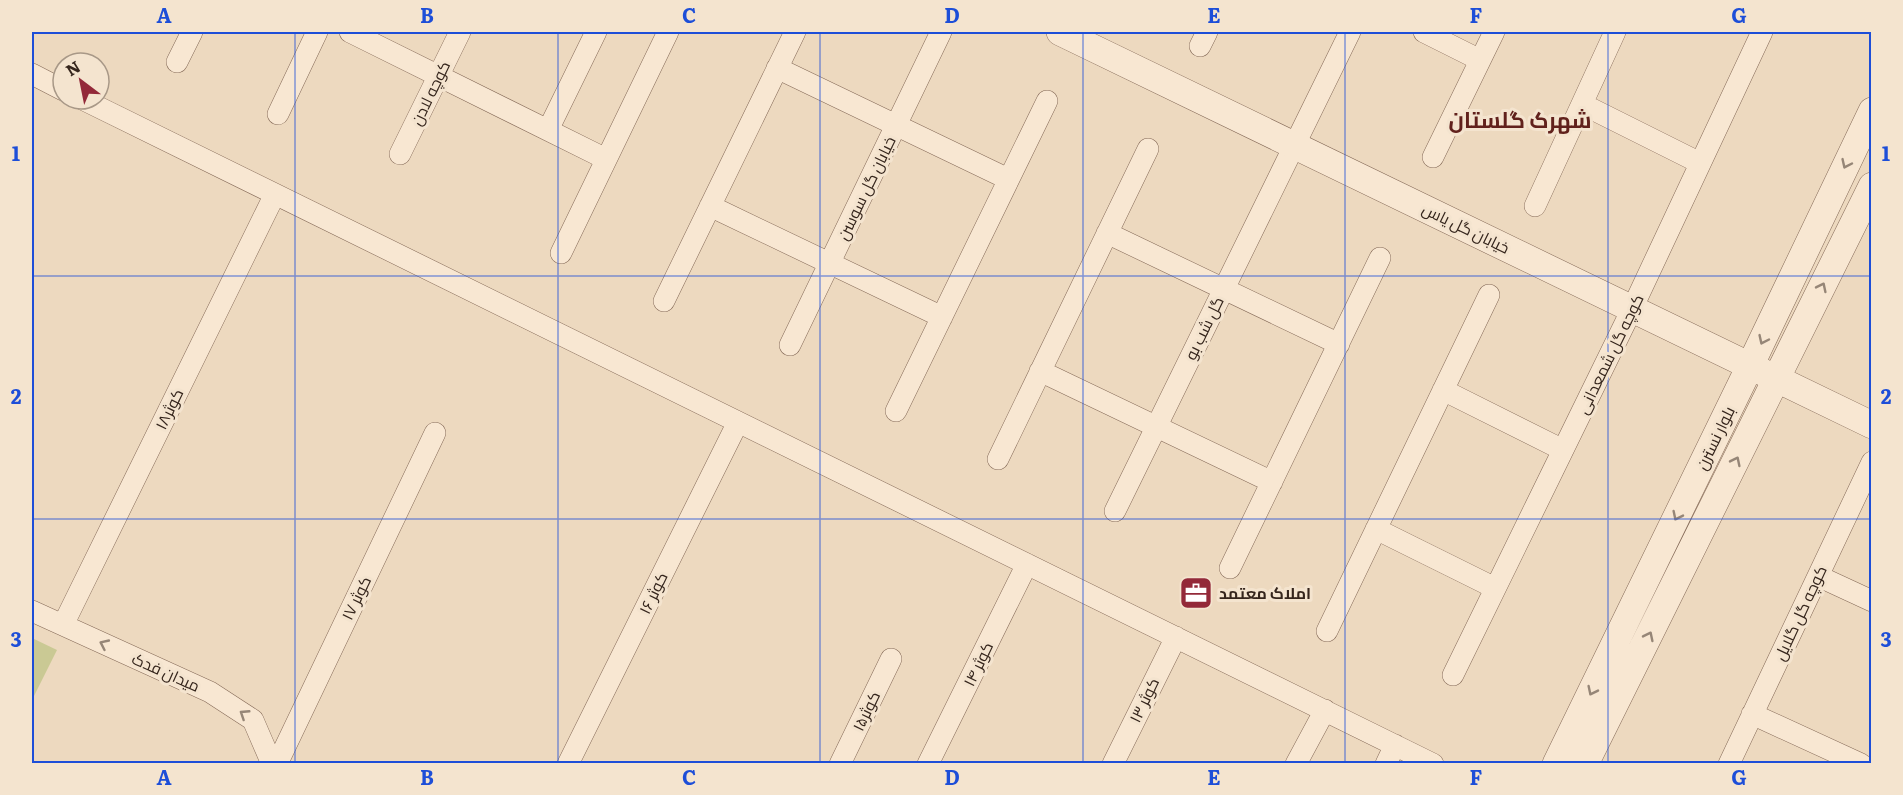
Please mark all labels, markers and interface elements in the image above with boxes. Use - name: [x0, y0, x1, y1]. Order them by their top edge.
- text: A: [156, 0, 172, 29]
- text: B: [420, 0, 434, 29]
- text: C: [682, 0, 696, 29]
- text: D: [944, 0, 960, 29]
- text: E: [1207, 0, 1221, 29]
- text: F: [1470, 0, 1483, 29]
- text: G: [1731, 0, 1747, 29]
- north arrow: [51, 51, 111, 111]
- text: N: [60, 54, 85, 81]
- street label: کوچه لادن: [403, 56, 456, 129]
- district label: شهرک گلستان: [1449, 102, 1591, 135]
- street label: خیابان گل سوسن: [830, 132, 901, 244]
- text: 1: [12, 137, 20, 167]
- text: 1: [1882, 137, 1890, 167]
- one-way arrow: [1842, 158, 1854, 169]
- street label: خیابان گل یاس: [1419, 196, 1514, 259]
- one-way arrow: [1815, 282, 1826, 293]
- street label: کوچه گل شمعدانی: [1570, 289, 1650, 418]
- street label: گل شب بو: [1177, 292, 1229, 363]
- one-way arrow: [1758, 334, 1770, 345]
- text: 2: [11, 380, 22, 410]
- text: 2: [1881, 380, 1892, 410]
- street label: کوثر۱۸: [148, 384, 188, 433]
- street label: بلوار نسترن: [1688, 402, 1740, 474]
- one-way arrow: [1728, 457, 1740, 468]
- one-way arrow: [1673, 509, 1685, 520]
- street label: کوچه گل گلایل: [1767, 561, 1833, 665]
- street label: کوثر ۱۶: [632, 567, 673, 618]
- street label: کوثر ۱۷: [334, 571, 376, 624]
- office icon: املاک معتمد: [1178, 575, 1214, 611]
- place label: املاک معتمد: [1219, 580, 1311, 604]
- text: 3: [10, 623, 22, 653]
- text: 3: [1880, 623, 1892, 653]
- one-way arrow: [1641, 631, 1653, 642]
- street label: کوثر ۱۴: [956, 637, 998, 690]
- one-way arrow: [99, 639, 110, 651]
- street label: میدان فدک: [128, 645, 204, 697]
- street label: کوثر ۱۳: [1122, 673, 1164, 726]
- one-way arrow: [1587, 684, 1599, 695]
- street label: کوثر۱۵: [845, 686, 885, 735]
- one-way arrow: [240, 709, 250, 721]
- text: A: [156, 761, 172, 791]
- text: B: [420, 761, 434, 791]
- text: C: [682, 761, 696, 791]
- text: D: [944, 761, 960, 791]
- text: E: [1207, 761, 1221, 791]
- text: F: [1470, 761, 1483, 791]
- text: G: [1731, 761, 1747, 791]

